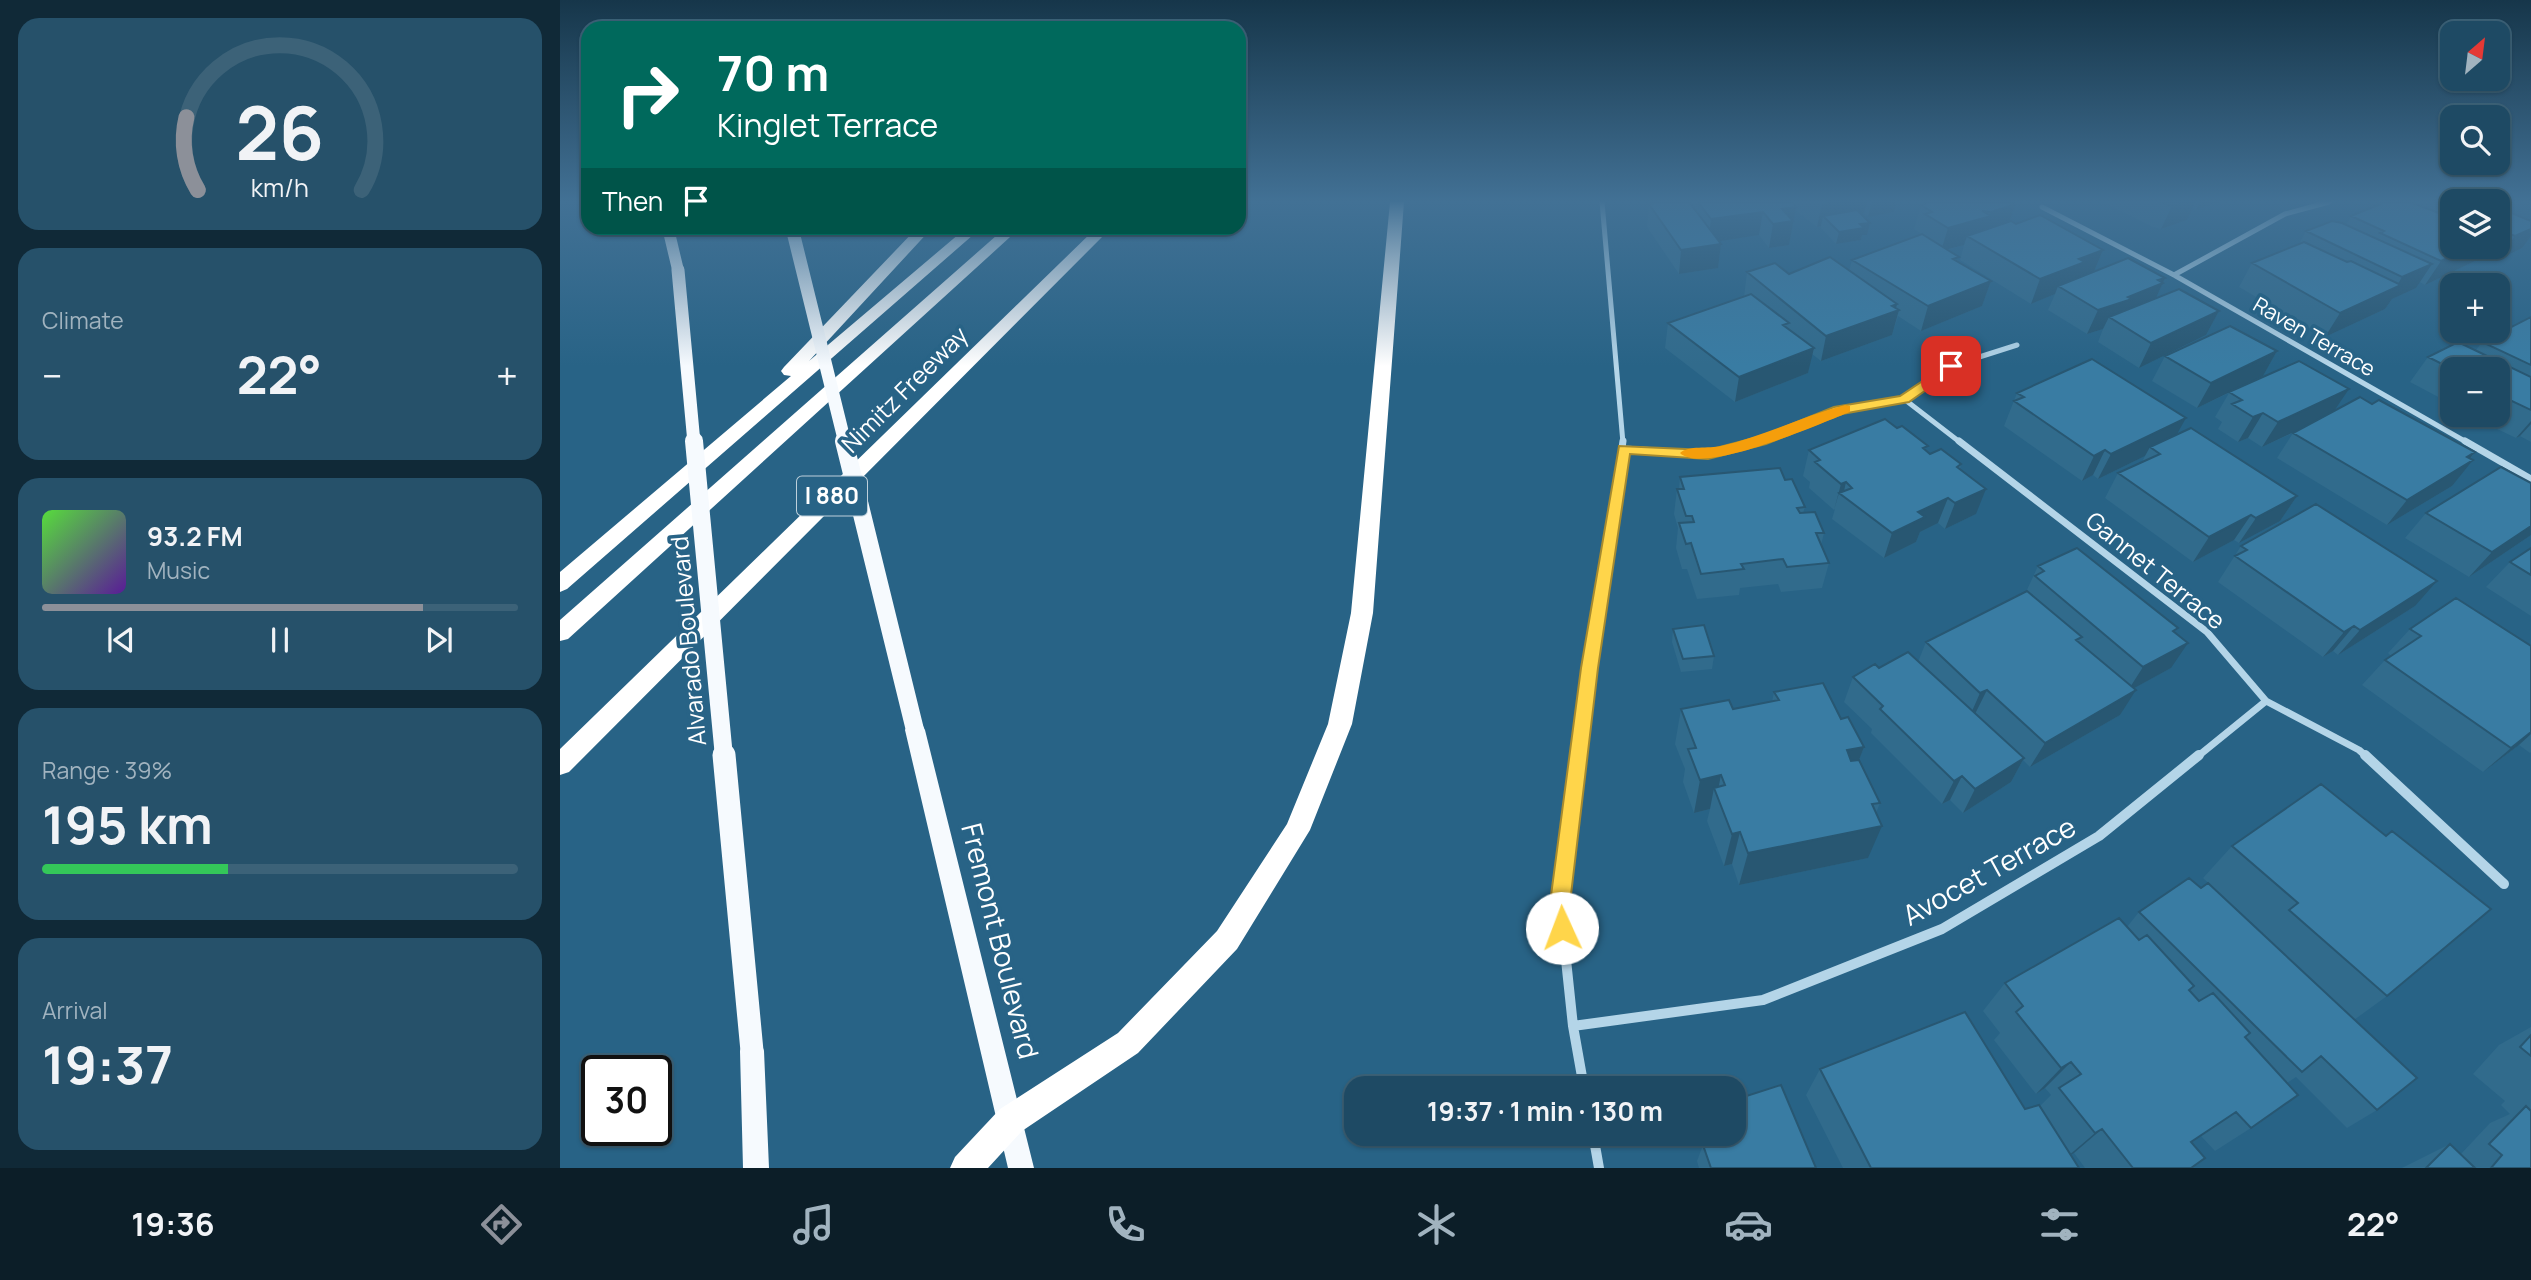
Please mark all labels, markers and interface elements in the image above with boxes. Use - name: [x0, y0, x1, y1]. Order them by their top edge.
- north arrow: [2440, 21, 2510, 91]
- map controls: [2440, 21, 2510, 427]
- text: 70 m: [717, 39, 829, 106]
- icon: right: [602, 49, 693, 140]
- text: 26: [236, 82, 324, 182]
- text: Kinglet Terrace: [717, 103, 938, 147]
- button: search: [2440, 105, 2510, 175]
- text: km/h: [251, 170, 309, 205]
- icon: arrive: [677, 182, 715, 220]
- text: Then: [602, 183, 663, 219]
- button: layers: [2440, 189, 2510, 259]
- button: +: [2440, 273, 2510, 343]
- street label: Raven Terrace: [2248, 290, 2381, 382]
- text: Climate: [42, 304, 124, 336]
- street label: Nimitz Freeway: [834, 318, 975, 459]
- pin: [1921, 336, 1981, 396]
- text: 22°: [237, 339, 322, 410]
- icon: arrive: [1932, 347, 1970, 385]
- text: −: [42, 349, 63, 401]
- text: +: [496, 349, 518, 401]
- button: −: [2440, 357, 2510, 427]
- road number: I 880: [797, 476, 867, 516]
- street label: Gannet Terrace: [2079, 503, 2233, 636]
- text: 93.2 FM: [147, 518, 243, 554]
- street label: Alvarado Boulevard: [662, 535, 713, 747]
- text: Music: [147, 554, 210, 586]
- icon: previous: [102, 621, 140, 659]
- icon: pause: [261, 621, 299, 659]
- icon: next: [420, 621, 458, 659]
- text: Range · 39%: [42, 754, 172, 786]
- text: 195 km: [42, 789, 213, 860]
- street label: Avocet Terrace: [1895, 807, 2082, 933]
- street label: Fremont Boulevard: [953, 819, 1049, 1063]
- position arrow: [1525, 891, 1599, 965]
- text: Arrival: [42, 994, 108, 1026]
- text: 19:37: [42, 1029, 173, 1100]
- speed limit sign: 30: [581, 1055, 672, 1146]
- text: 19:37 · 1 min · 130 m: [1427, 1093, 1663, 1129]
- icon: directions: [477, 1200, 526, 1249]
- icon: music: [789, 1200, 838, 1249]
- icon: phone: [1101, 1200, 1150, 1249]
- icon: climate: [1412, 1200, 1461, 1249]
- icon: car: [1724, 1200, 1773, 1249]
- icon: filters: [2035, 1200, 2084, 1249]
- text: 19:36: [131, 1202, 215, 1246]
- text: 22°: [2347, 1202, 2400, 1246]

